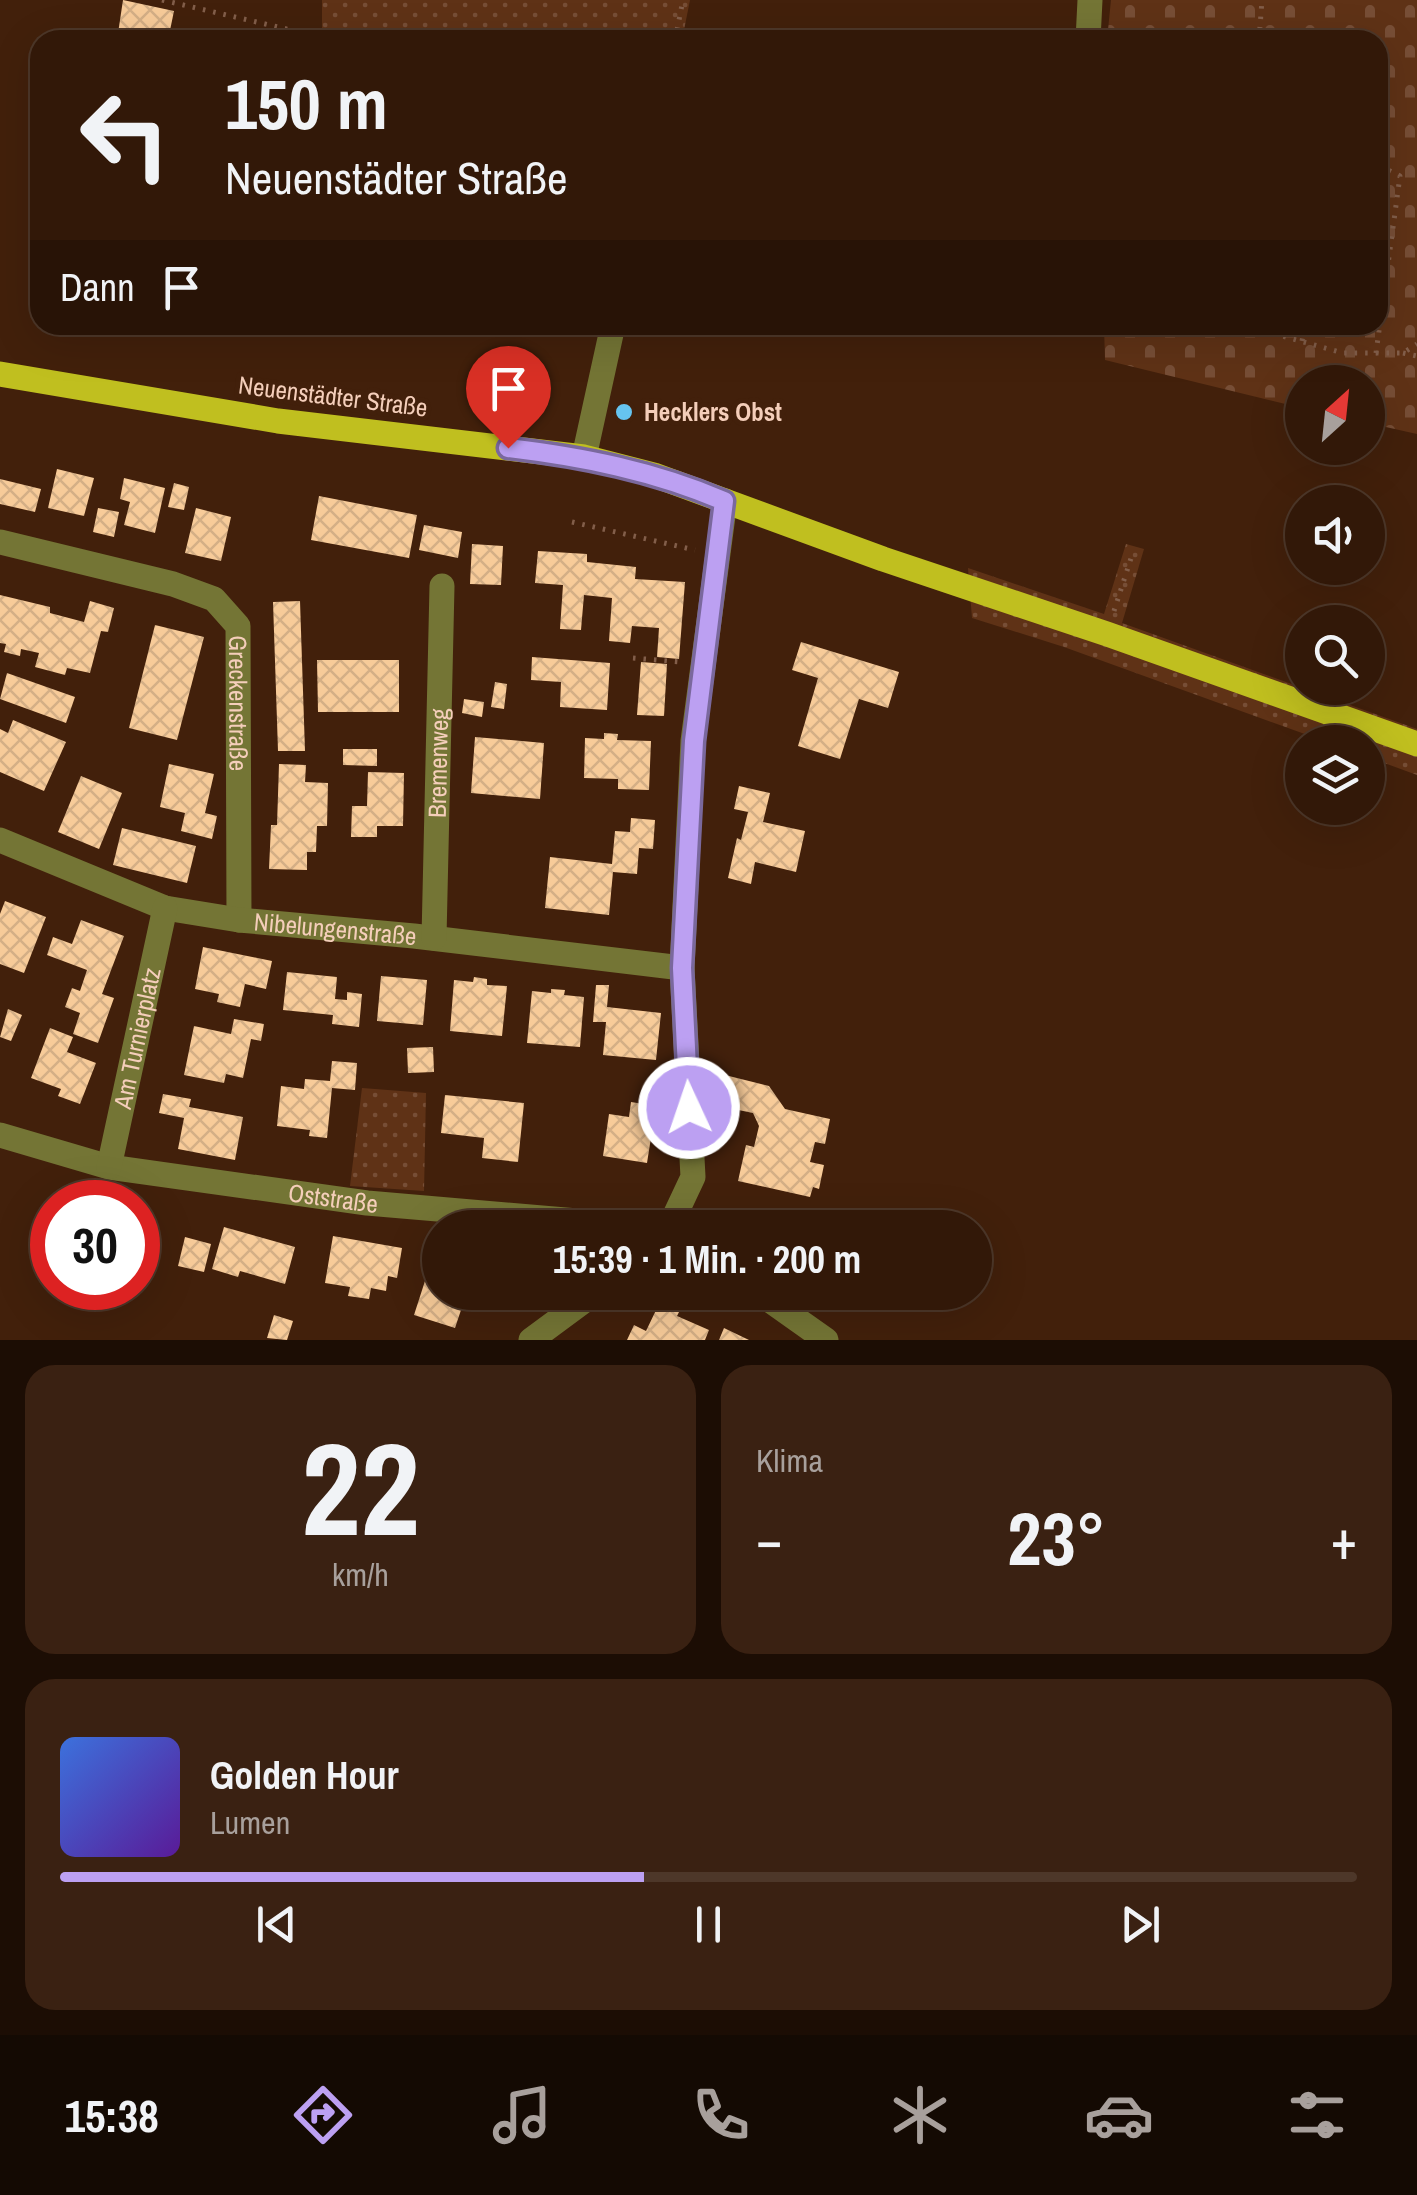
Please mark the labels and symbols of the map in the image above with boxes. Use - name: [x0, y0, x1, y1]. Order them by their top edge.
- pin: [466, 346, 551, 449]
- north arrow: [1285, 365, 1385, 465]
- street label: Neuenstädter Straße: [236, 368, 430, 424]
- place label: Hecklers Obst: [644, 395, 782, 429]
- marker: Hecklers Obst: [613, 401, 635, 423]
- street label: Greckenstraße: [221, 635, 255, 771]
- street label: Bremenweg: [420, 707, 456, 818]
- street label: Nibelungenstraße: [252, 904, 418, 953]
- street label: Am Turnierplatz: [105, 964, 169, 1113]
- position arrow: [637, 1056, 741, 1160]
- street label: Oststraße: [286, 1175, 379, 1221]
- speed limit sign: 30: [30, 1180, 160, 1310]

